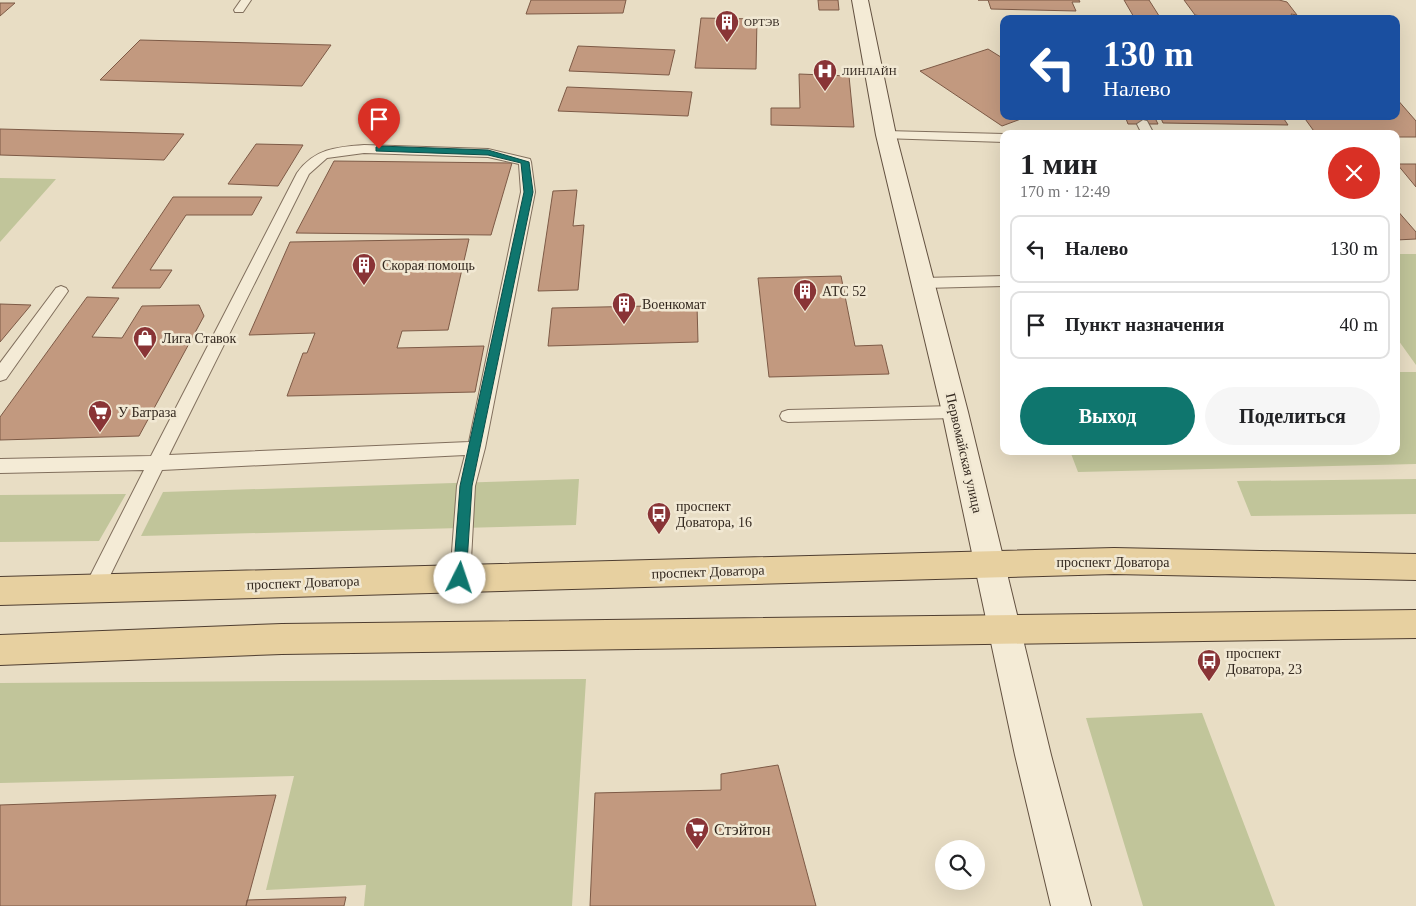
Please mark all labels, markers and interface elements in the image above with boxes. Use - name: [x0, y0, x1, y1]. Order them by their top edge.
- building icon: ОРТЭВ: [714, 9, 740, 43]
- place label: ОРТЭВ: [744, 16, 780, 28]
- icon: left: [1020, 35, 1085, 100]
- text: 130 m: [1103, 35, 1193, 74]
- hospital icon: ЛИНЛАЙН: [812, 58, 838, 92]
- place label: ЛИНЛАЙН: [842, 65, 897, 77]
- text: Налево: [1103, 76, 1171, 101]
- pin: [358, 98, 400, 149]
- icon: arrive: [365, 105, 393, 133]
- text: 1 мин: [1020, 147, 1098, 180]
- button: close: [1328, 147, 1380, 199]
- text: 170 m · 12:49: [1020, 183, 1110, 200]
- icon: left: [1022, 235, 1050, 263]
- text: Налево: [1065, 238, 1128, 259]
- text: 130 m: [1330, 238, 1378, 259]
- building icon: Скорая помощь: [351, 252, 377, 286]
- place label: Скорая помощь: [382, 258, 475, 273]
- building icon: АТС 52: [792, 278, 818, 312]
- place label: АТС 52: [822, 284, 866, 299]
- building icon: Военкомат: [611, 291, 637, 325]
- place label: Военкомат: [642, 297, 706, 312]
- icon: arrive: [1022, 311, 1050, 339]
- text: Пункт назначения: [1065, 314, 1224, 335]
- text: 40 m: [1339, 314, 1378, 335]
- shop icon: Лига Ставок: [132, 325, 158, 359]
- place label: Лига Ставок: [162, 331, 237, 346]
- button: Выход: [1020, 387, 1195, 445]
- button: Поделиться: [1205, 387, 1380, 445]
- street label: Первомайская улица: [943, 392, 985, 515]
- supermarket icon: У Батраза: [87, 399, 113, 433]
- place label: У Батраза: [118, 405, 177, 420]
- place label: проспект Доватора, 16: [676, 499, 752, 530]
- bus stop icon: проспект Доватора, 16: [646, 501, 672, 535]
- position arrow: [433, 551, 485, 603]
- street label: проспект Доватора: [1057, 555, 1170, 570]
- street label: проспект Доватора: [651, 563, 765, 581]
- street label: проспект Доватора: [246, 574, 360, 592]
- place label: проспект Доватора, 23: [1226, 646, 1302, 677]
- bus stop icon: проспект Доватора, 23: [1196, 648, 1222, 682]
- supermarket icon: Стэйтон: [684, 816, 710, 850]
- place label: Стэйтон: [714, 821, 771, 838]
- map controls: [935, 840, 985, 890]
- button: search: [935, 840, 985, 890]

